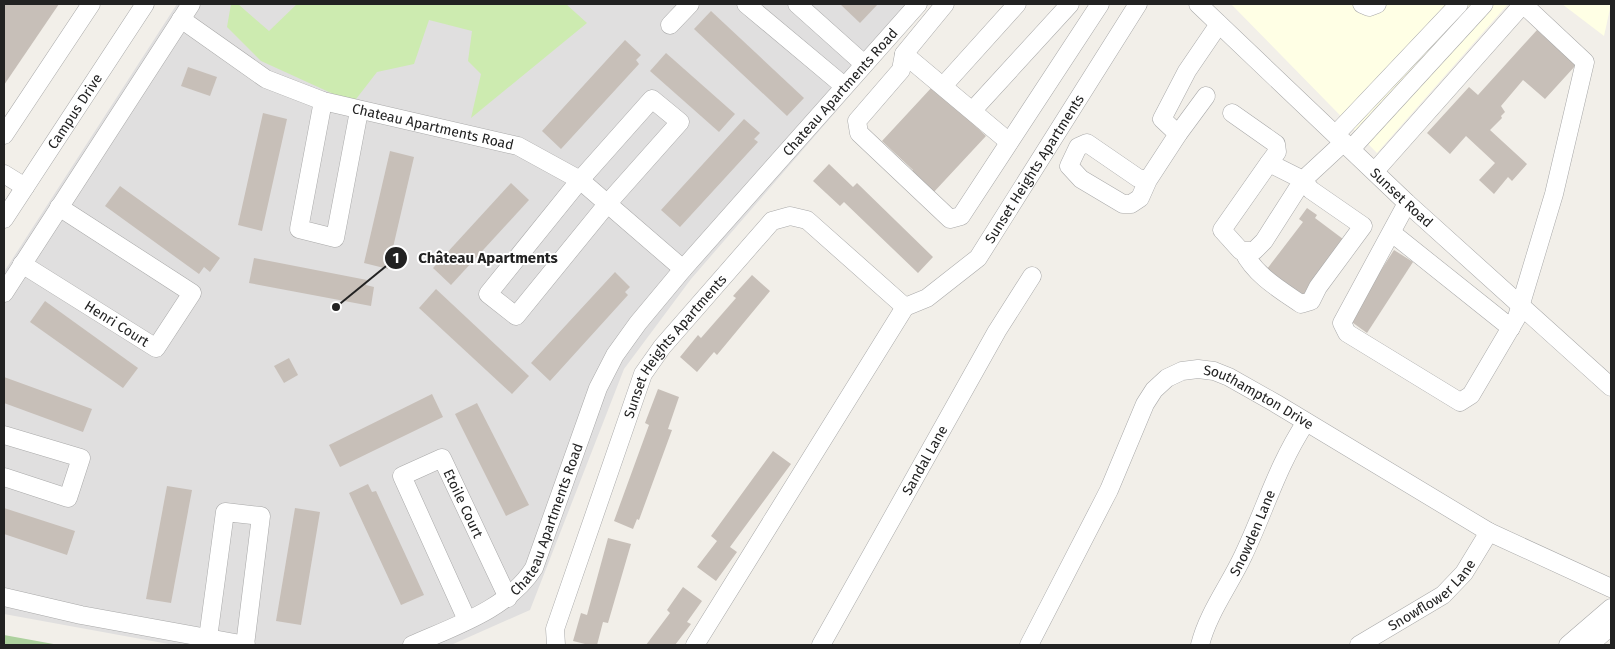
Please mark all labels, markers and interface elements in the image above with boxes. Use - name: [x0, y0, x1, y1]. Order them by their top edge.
- street label: Chateau Apartments Road: [779, 25, 901, 159]
- street label: Campus Drive: [44, 70, 106, 152]
- street label: Sunset Heights Apartments: [981, 91, 1088, 246]
- street label: Chateau Apartments Road: [351, 100, 515, 153]
- street label: Sunset Road: [1367, 164, 1437, 231]
- callout: Château Apartments: [383, 243, 568, 273]
- text: 1: [393, 249, 399, 267]
- text: Château Apartments: [418, 249, 558, 267]
- street label: Sunset Heights Apartments: [620, 271, 730, 420]
- street label: Henri Court: [82, 297, 153, 351]
- street label: Southampton Drive: [1203, 361, 1317, 433]
- street label: Sandal Lane: [898, 422, 951, 498]
- street label: Chateau Apartments Road: [507, 441, 586, 599]
- street label: Etoile Court: [440, 466, 487, 541]
- street label: Snowden Lane: [1226, 487, 1279, 579]
- street label: Snowflower Lane: [1385, 556, 1479, 634]

